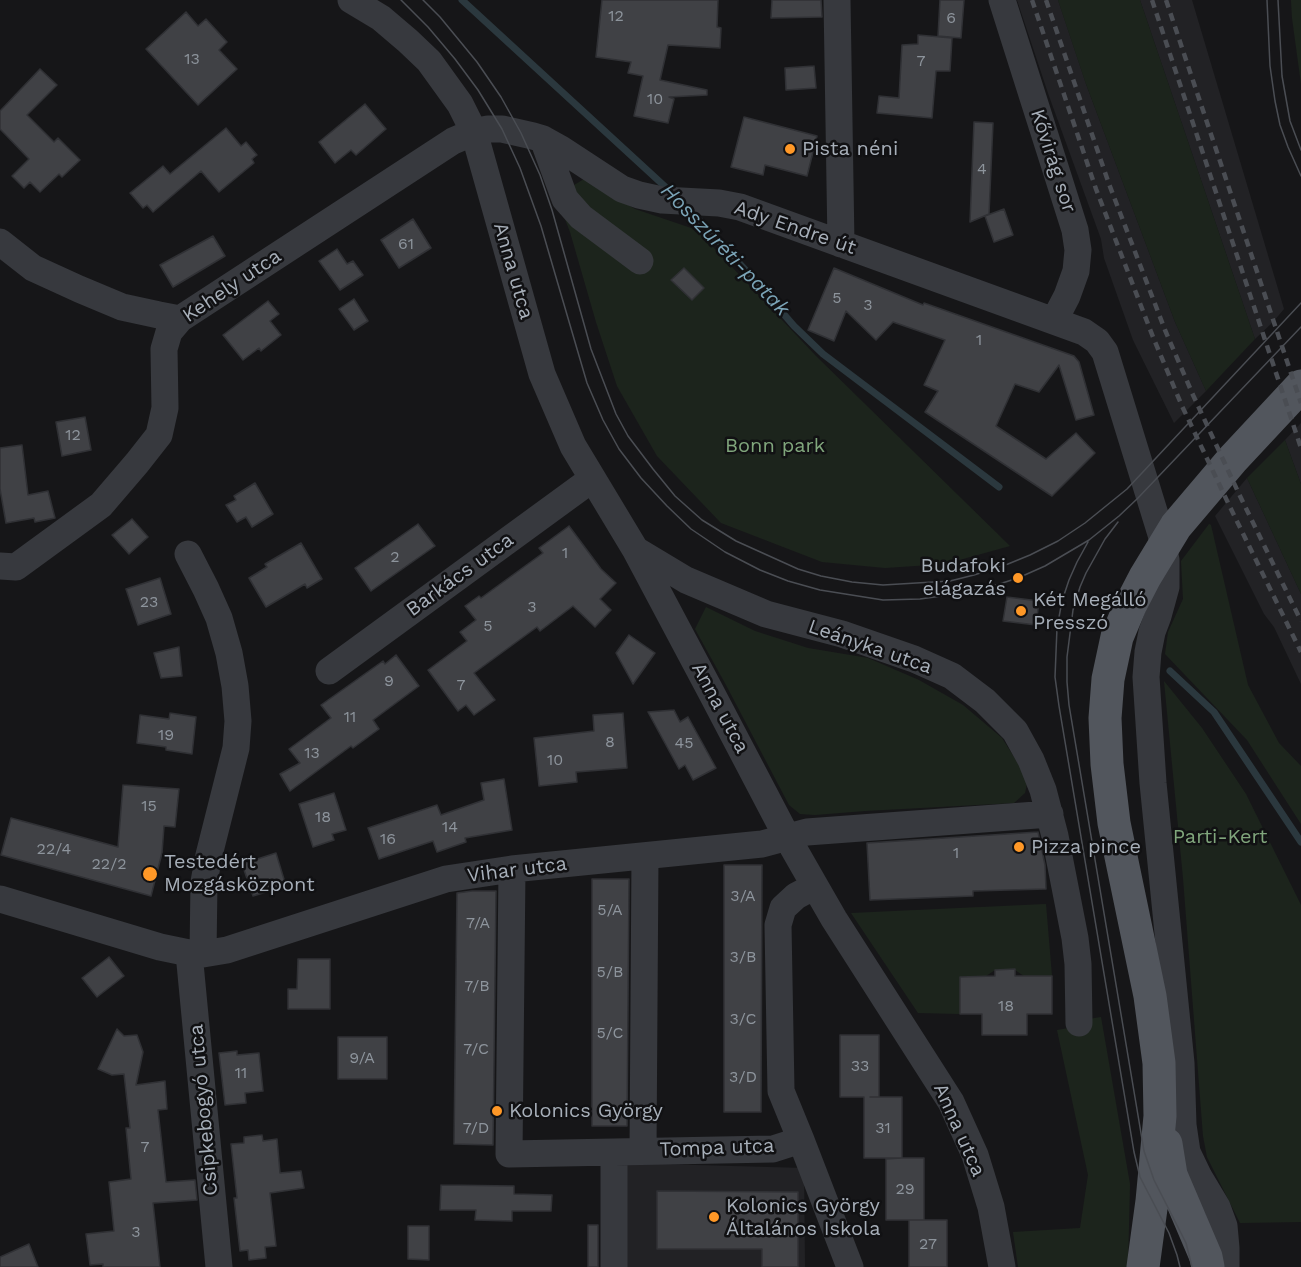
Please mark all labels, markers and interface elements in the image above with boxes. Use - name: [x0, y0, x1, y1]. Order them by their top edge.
- house number: 12: [608, 6, 624, 26]
- house number: 6: [946, 8, 956, 28]
- house number: 13: [184, 49, 200, 69]
- house number: 7: [917, 51, 925, 71]
- house number: 10: [647, 89, 663, 109]
- street label: Kővirág sor: [1025, 106, 1081, 216]
- place label: Pista néni: [802, 137, 898, 161]
- marker: Pista néni: [783, 142, 797, 156]
- house number: 4: [977, 159, 987, 179]
- water label: Hosszúréti-patak: [655, 178, 795, 322]
- street label: Ady Endre út: [731, 196, 859, 260]
- street label: Anna utca: [488, 220, 538, 322]
- house number: 61: [398, 234, 414, 254]
- street label: Kehely utca: [178, 244, 286, 328]
- house number: 5: [832, 288, 842, 308]
- house number: 3: [863, 295, 873, 315]
- house number: 1: [976, 330, 982, 350]
- house number: 12: [65, 425, 81, 445]
- park label: Bonn park: [725, 434, 825, 458]
- street label: Barkács utca: [402, 528, 518, 622]
- house number: 1: [562, 543, 568, 563]
- house number: 2: [390, 547, 400, 567]
- place label: Budafoki elágazás: [921, 554, 1006, 601]
- marker: Budafoki elágazás: [1011, 571, 1025, 585]
- place label: Két Megálló Presszó: [1033, 588, 1146, 635]
- house number: 23: [140, 592, 158, 612]
- house number: 3: [527, 597, 537, 617]
- marker: Két Megálló Presszó: [1014, 604, 1028, 618]
- street label: Leányka utca: [805, 615, 935, 679]
- house number: 5: [483, 616, 493, 636]
- street label: Anna utca: [686, 659, 754, 757]
- house number: 9: [384, 671, 394, 691]
- house number: 7: [457, 675, 465, 695]
- house number: 11: [344, 707, 356, 727]
- house number: 19: [158, 725, 174, 745]
- house number: 8: [605, 732, 615, 752]
- house number: 45: [674, 733, 694, 753]
- house number: 13: [304, 743, 320, 763]
- house number: 10: [547, 750, 563, 770]
- house number: 15: [141, 796, 157, 816]
- house number: 18: [315, 807, 331, 827]
- house number: 14: [442, 817, 458, 837]
- park label: Parti-Kert: [1173, 825, 1267, 849]
- house number: 16: [380, 829, 396, 849]
- place label: Pizza pince: [1031, 835, 1141, 859]
- house number: 22/4: [37, 839, 71, 859]
- marker: Pizza pince: [1012, 840, 1026, 854]
- house number: 1: [953, 843, 959, 863]
- place label: Testedért Mozgásközpont: [164, 850, 315, 897]
- street label: Vihar utca: [466, 852, 568, 888]
- house number: 22/2: [92, 854, 126, 874]
- marker: Testedért Mozgásközpont: [141, 865, 159, 883]
- house number: 3/A: [730, 886, 756, 906]
- house number: 5/A: [597, 900, 623, 920]
- house number: 7/A: [466, 913, 490, 933]
- house number: 3/B: [730, 947, 756, 967]
- house number: 5/B: [597, 962, 623, 982]
- house number: 7/B: [464, 976, 490, 996]
- house number: 18: [998, 996, 1014, 1016]
- house number: 3/C: [730, 1009, 756, 1029]
- street label: Csipkebogyó utca: [185, 1023, 223, 1197]
- house number: 5/C: [597, 1023, 623, 1043]
- house number: 7/C: [463, 1039, 489, 1059]
- house number: 9/A: [349, 1048, 375, 1068]
- house number: 33: [851, 1056, 869, 1076]
- house number: 11: [235, 1063, 247, 1083]
- house number: 3/D: [729, 1067, 757, 1087]
- street label: Anna utca: [928, 1080, 990, 1180]
- place label: Kolonics György: [509, 1099, 663, 1123]
- marker: Kolonics György: [490, 1104, 504, 1118]
- house number: 7/D: [463, 1118, 489, 1138]
- house number: 31: [875, 1118, 891, 1138]
- street label: Tompa utca: [659, 1134, 775, 1162]
- house number: 7: [141, 1137, 149, 1157]
- house number: 29: [895, 1179, 915, 1199]
- place label: Kolonics György Általános Iskola: [726, 1194, 880, 1241]
- marker: Kolonics György Általános Iskola: [707, 1210, 721, 1224]
- house number: 3: [131, 1222, 141, 1242]
- house number: 27: [919, 1234, 937, 1254]

